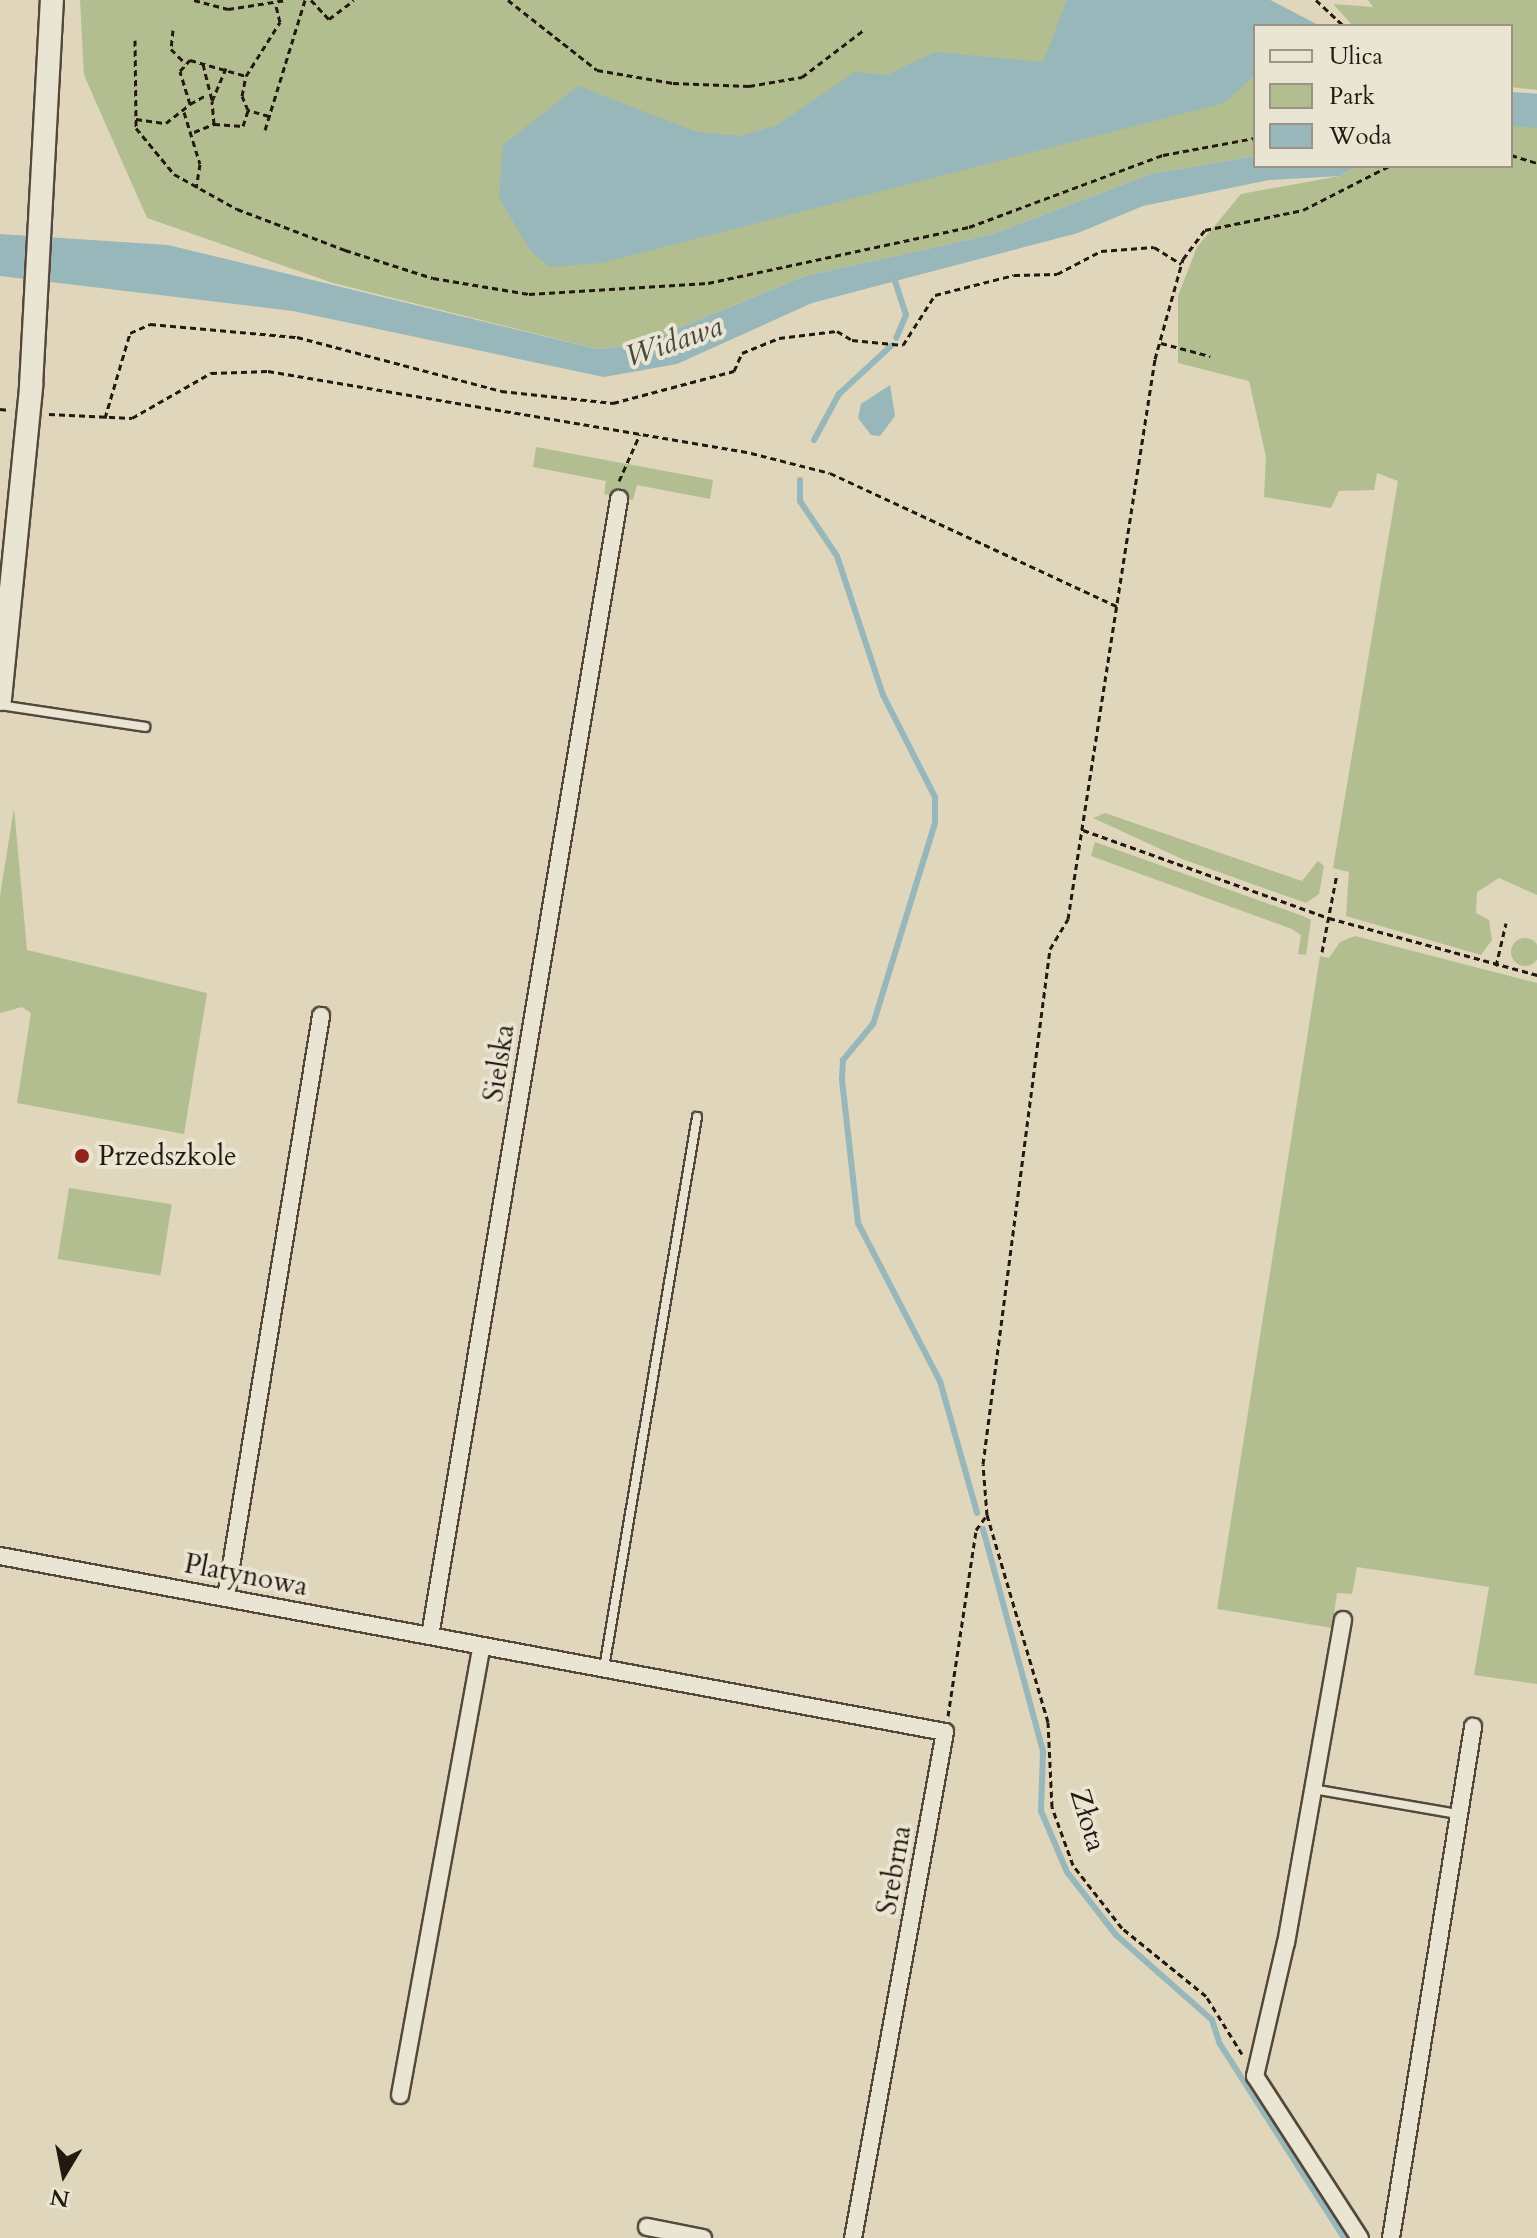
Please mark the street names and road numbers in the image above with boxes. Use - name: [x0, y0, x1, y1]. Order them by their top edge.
- street label: Sielska: [476, 1022, 522, 1104]
- street label: Platynowa: [181, 1547, 311, 1603]
- street label: Złota: [1063, 1785, 1113, 1855]
- street label: Srebrna: [870, 1823, 918, 1917]

